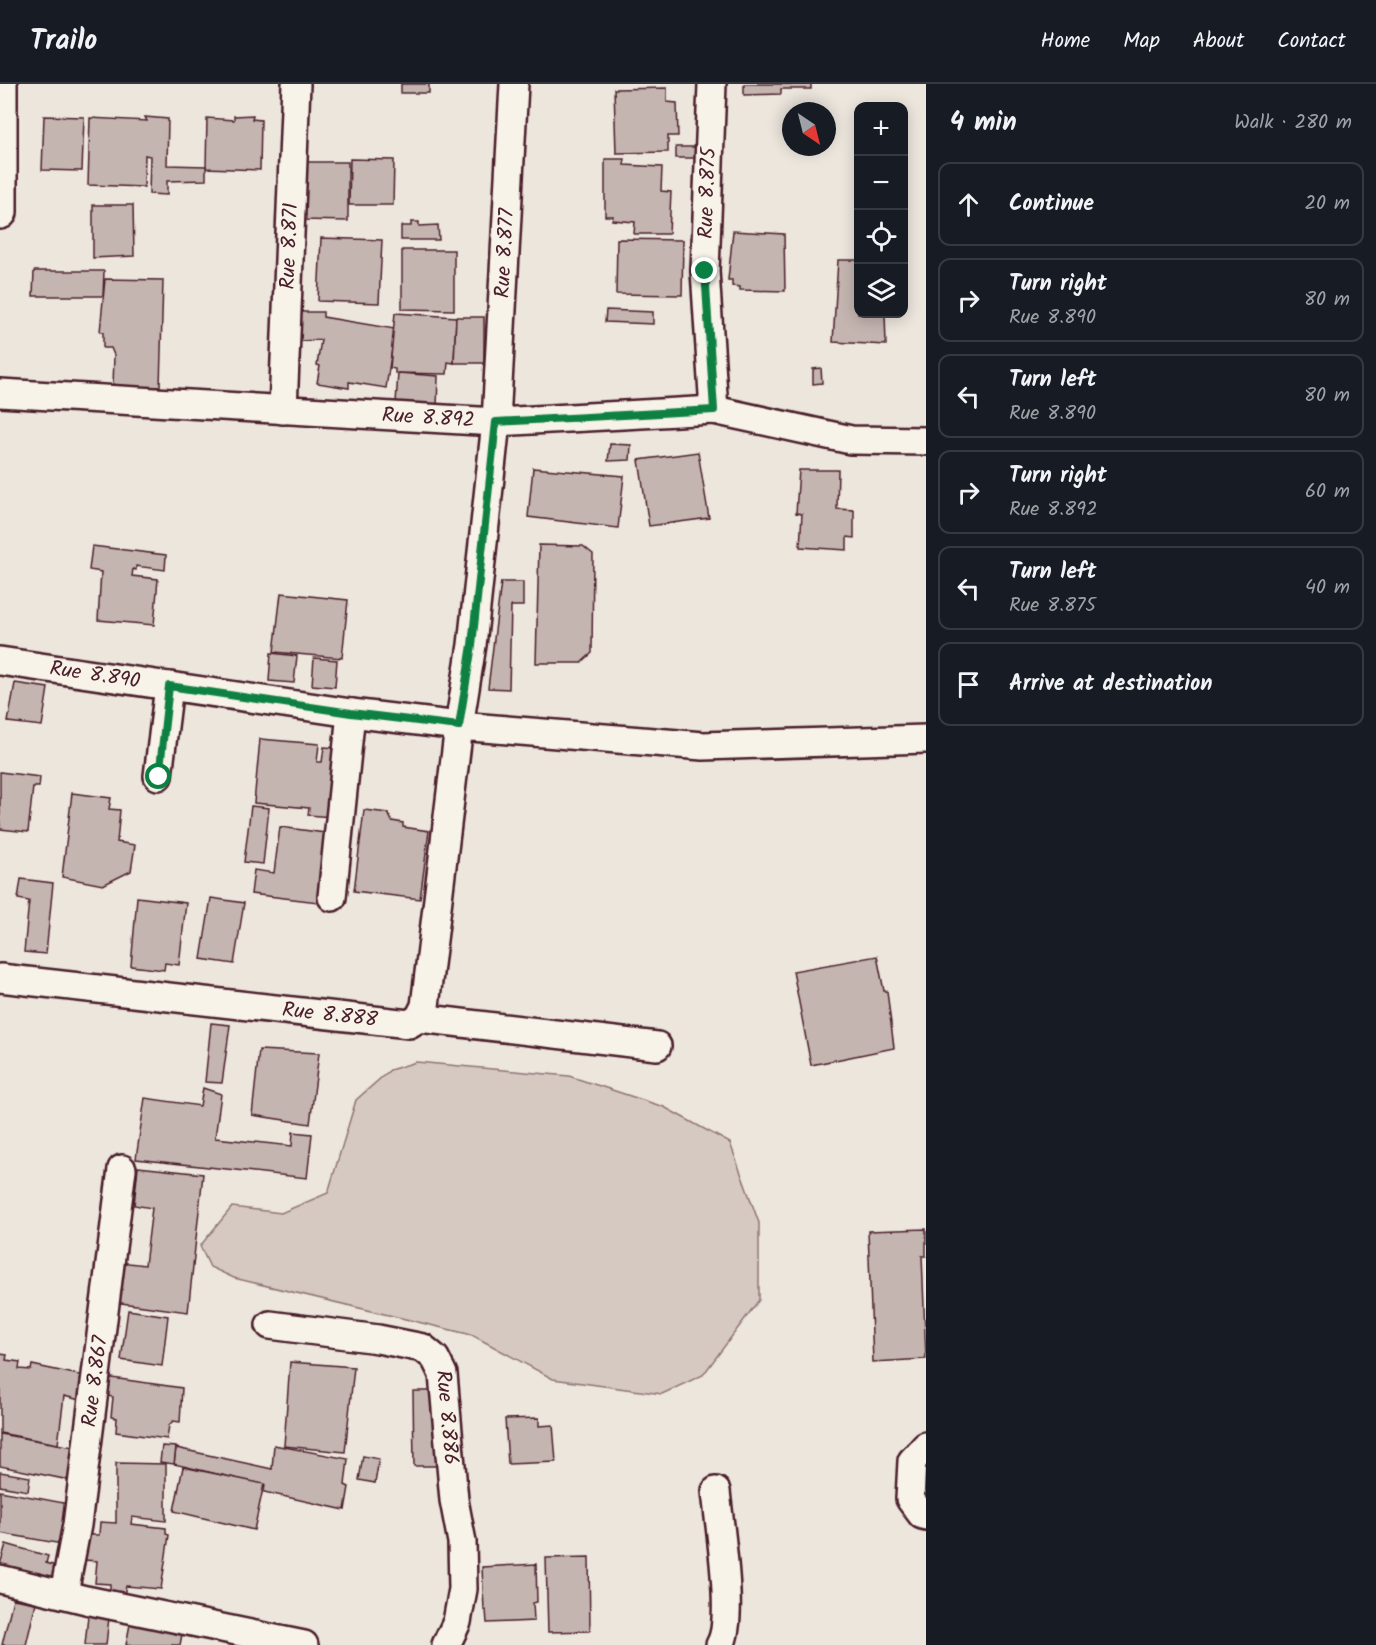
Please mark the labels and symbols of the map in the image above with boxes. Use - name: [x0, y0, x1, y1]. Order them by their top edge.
- north arrow: [782, 102, 836, 156]
- street label: Rue 8.875: [690, 145, 726, 239]
- street label: Rue 8.871: [271, 202, 308, 290]
- street label: Rue 8.877: [486, 206, 524, 299]
- route end: [691, 257, 717, 283]
- street label: Rue 8.892: [381, 399, 476, 437]
- street label: Rue 8.890: [47, 652, 143, 698]
- route start: [145, 763, 171, 789]
- street label: Rue 8.888: [280, 993, 380, 1037]
- street label: Rue 8.867: [73, 1332, 117, 1429]
- street label: Rue 8.886: [426, 1369, 467, 1466]

